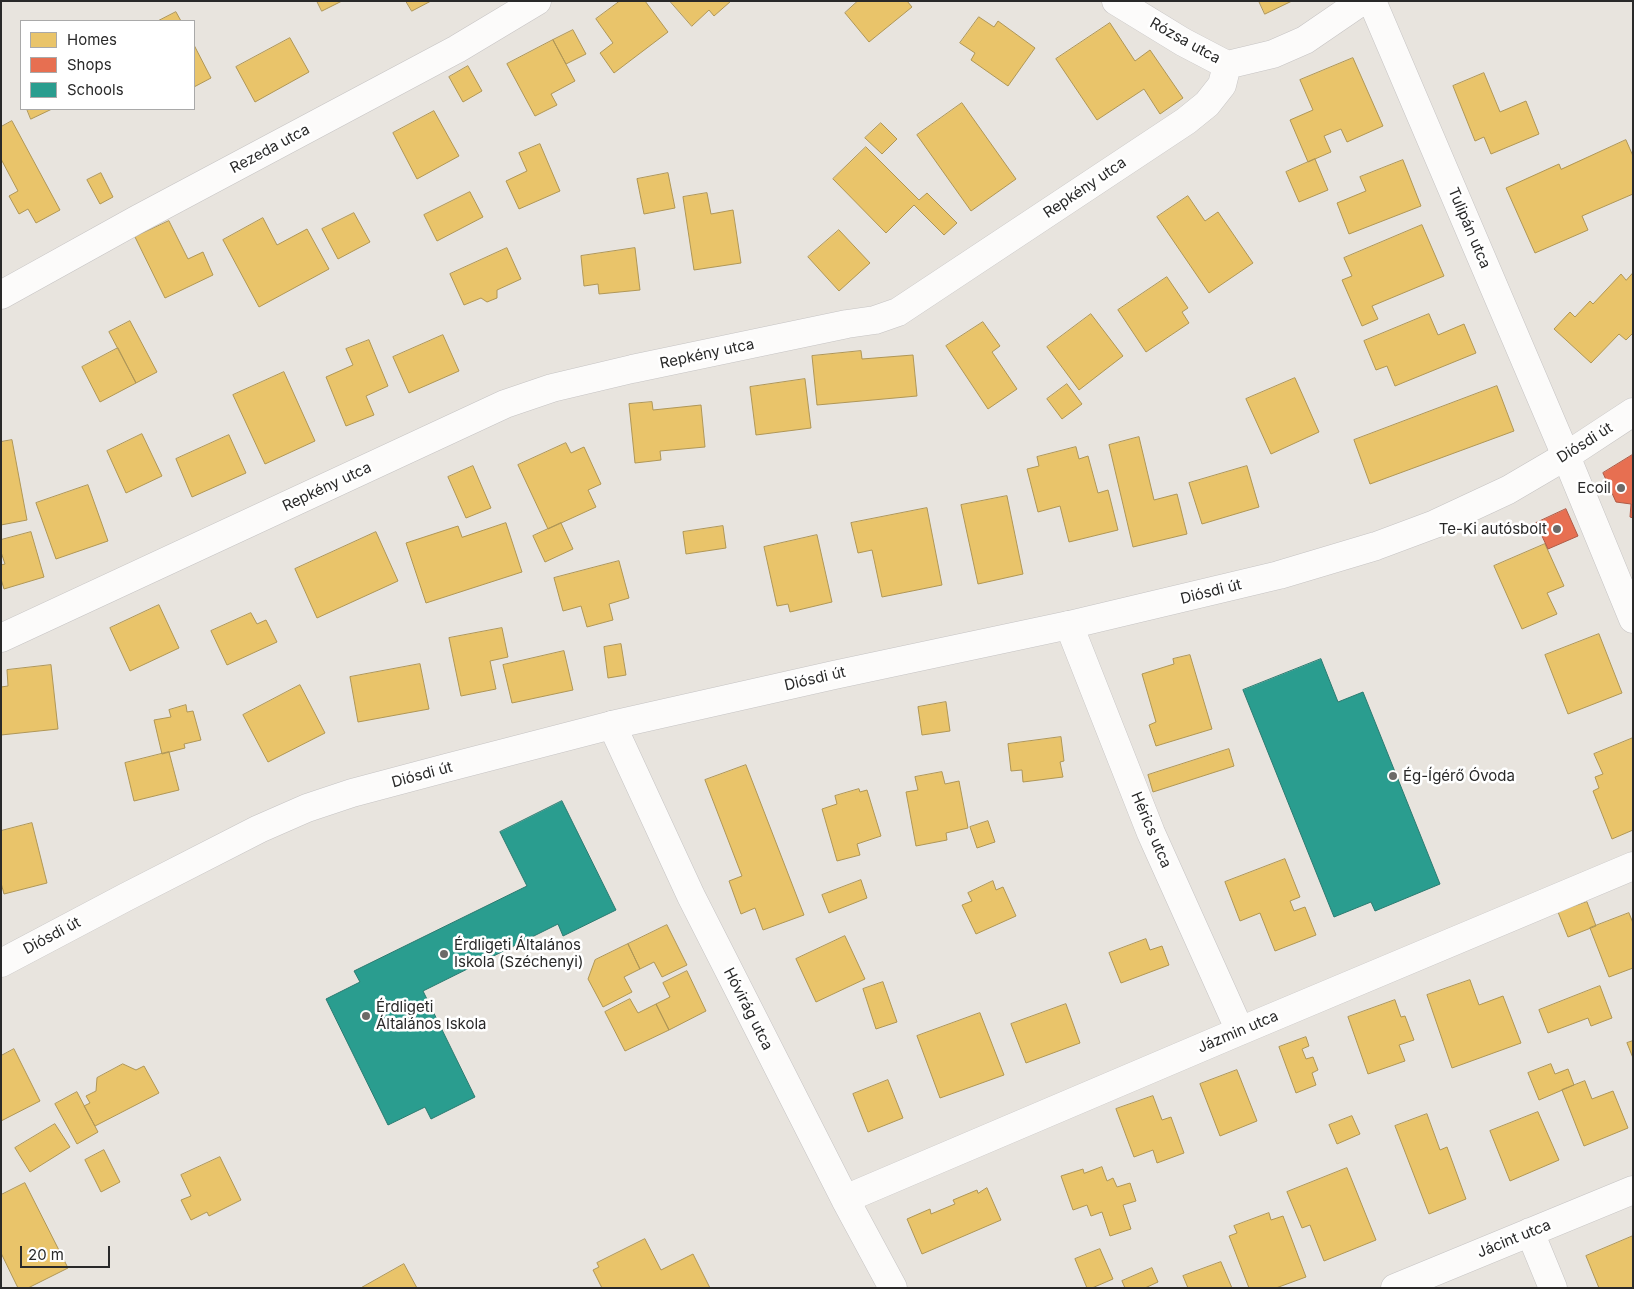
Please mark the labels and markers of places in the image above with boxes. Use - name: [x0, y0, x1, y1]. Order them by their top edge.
- place label: Ecoil: [1577, 479, 1611, 497]
- marker: Ecoil: [1615, 482, 1627, 494]
- place label: Te-Ki autósbolt: [1439, 520, 1547, 538]
- marker: Te-Ki autósbolt: [1551, 523, 1563, 535]
- place label: Ég-Ígérő Óvoda: [1403, 767, 1515, 785]
- marker: Ég-Ígérő Óvoda: [1387, 770, 1399, 782]
- place label: Érdligeti Általános Iskola (Széchenyi): [454, 936, 583, 971]
- marker: Érdligeti Általános Iskola (Széchenyi): [438, 948, 450, 960]
- place label: Érdligeti Általános Iskola: [376, 998, 487, 1033]
- marker: Érdligeti Általános Iskola: [360, 1010, 372, 1022]

